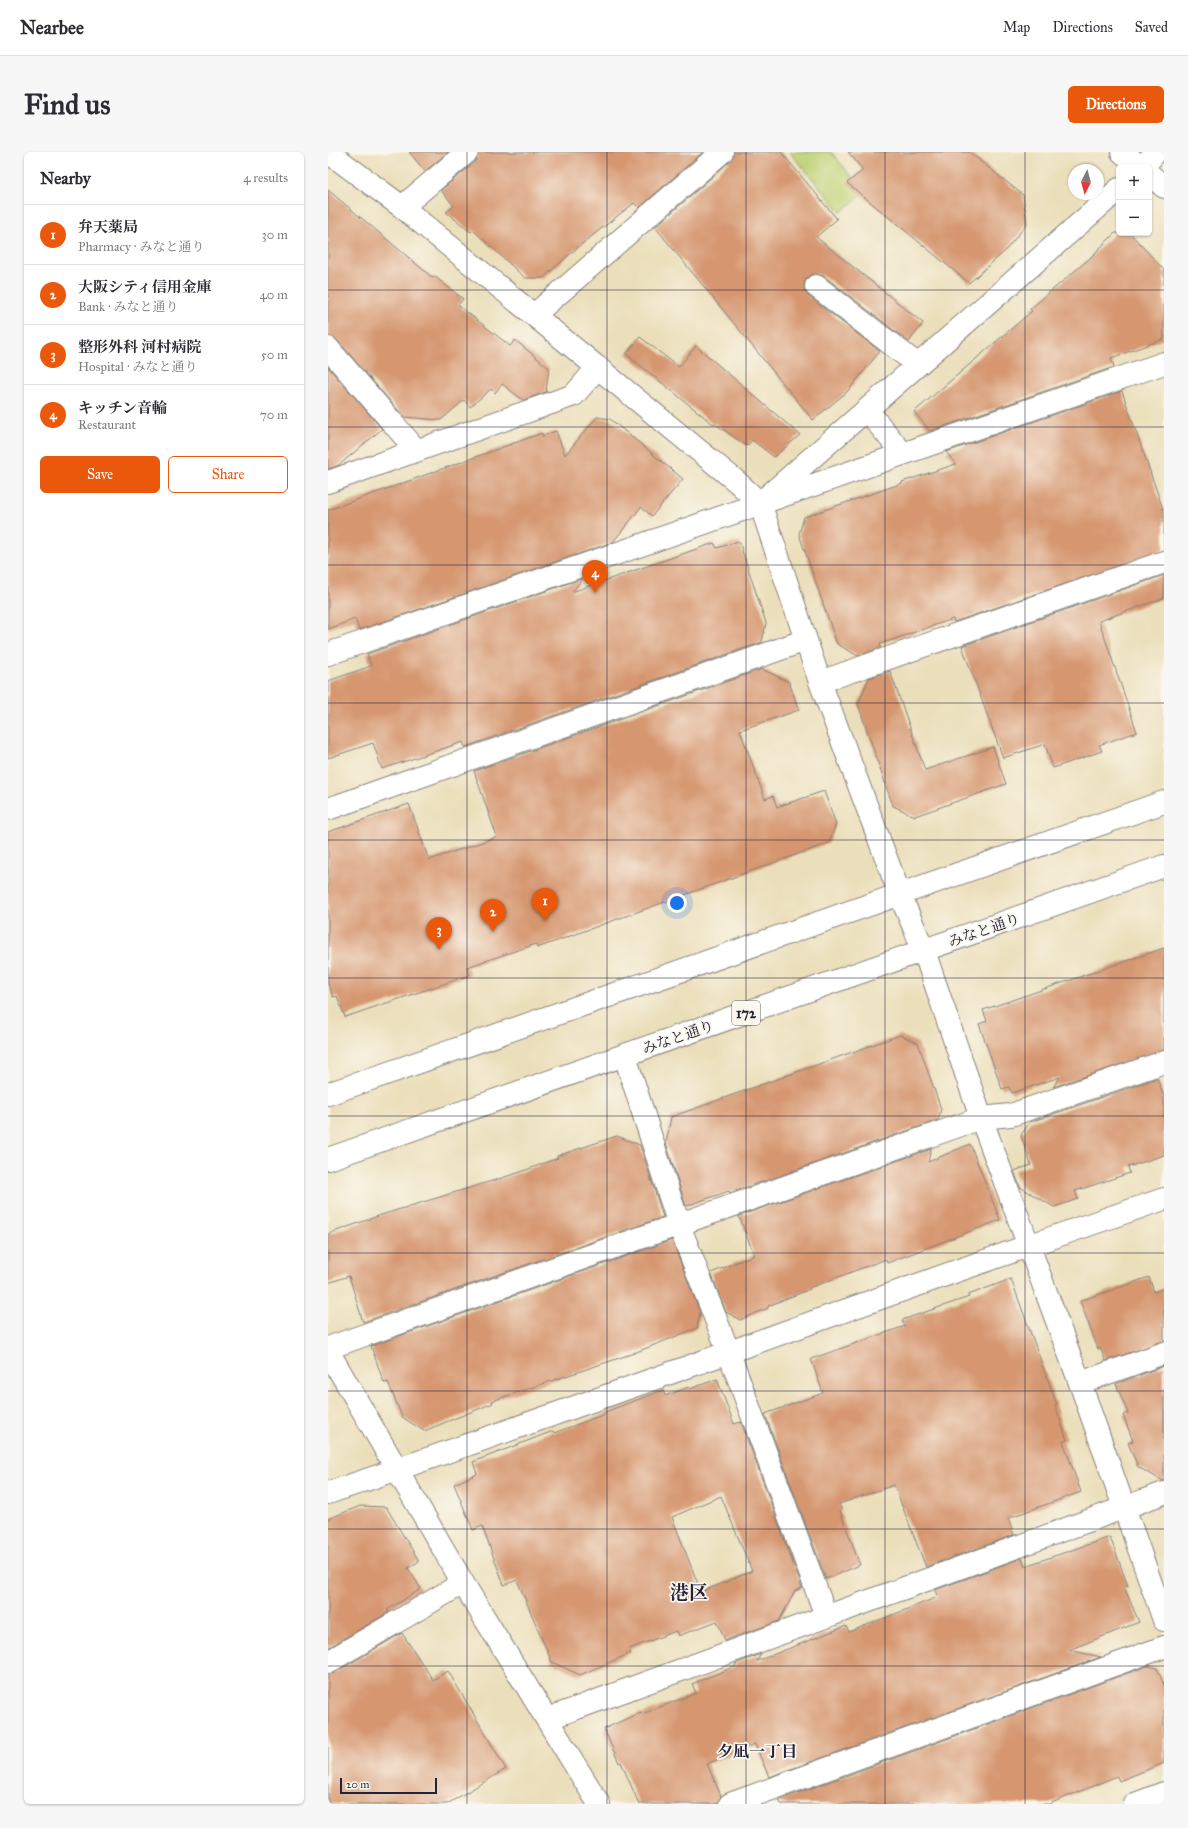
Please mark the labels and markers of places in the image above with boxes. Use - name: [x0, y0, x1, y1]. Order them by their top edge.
- pin: 4: [582, 560, 608, 593]
- pin: 1: [532, 888, 558, 921]
- pin: 2: [480, 899, 506, 932]
- pin: 3: [426, 917, 452, 950]

